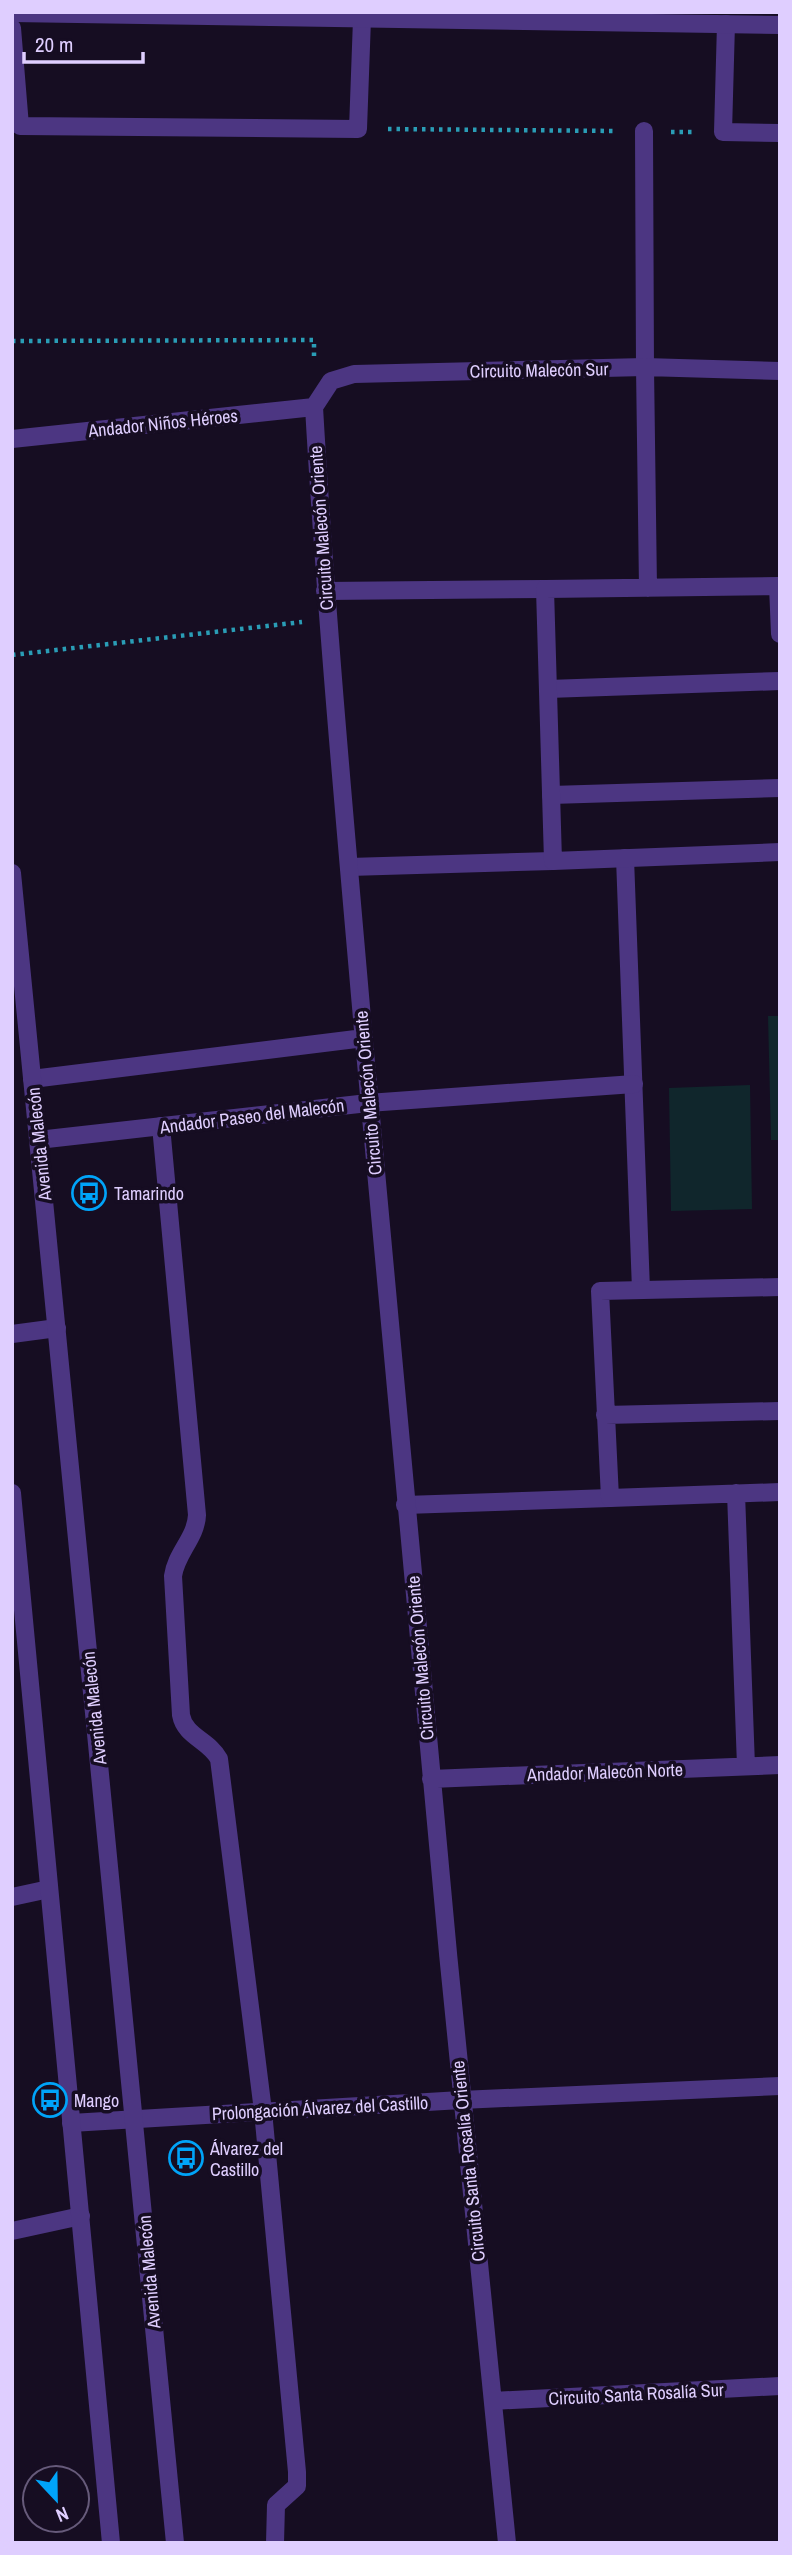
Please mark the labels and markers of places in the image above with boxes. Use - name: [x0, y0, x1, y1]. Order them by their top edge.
- bus stop icon: Tamarindo: [70, 1174, 108, 1212]
- place label: Tamarindo: [114, 1181, 184, 1206]
- bus stop icon: Mango: [31, 2081, 69, 2119]
- place label: Mango: [74, 2088, 119, 2113]
- place label: Álvarez del Castillo: [209, 2136, 283, 2182]
- bus stop icon: Álvarez del Castillo: [167, 2139, 205, 2177]

